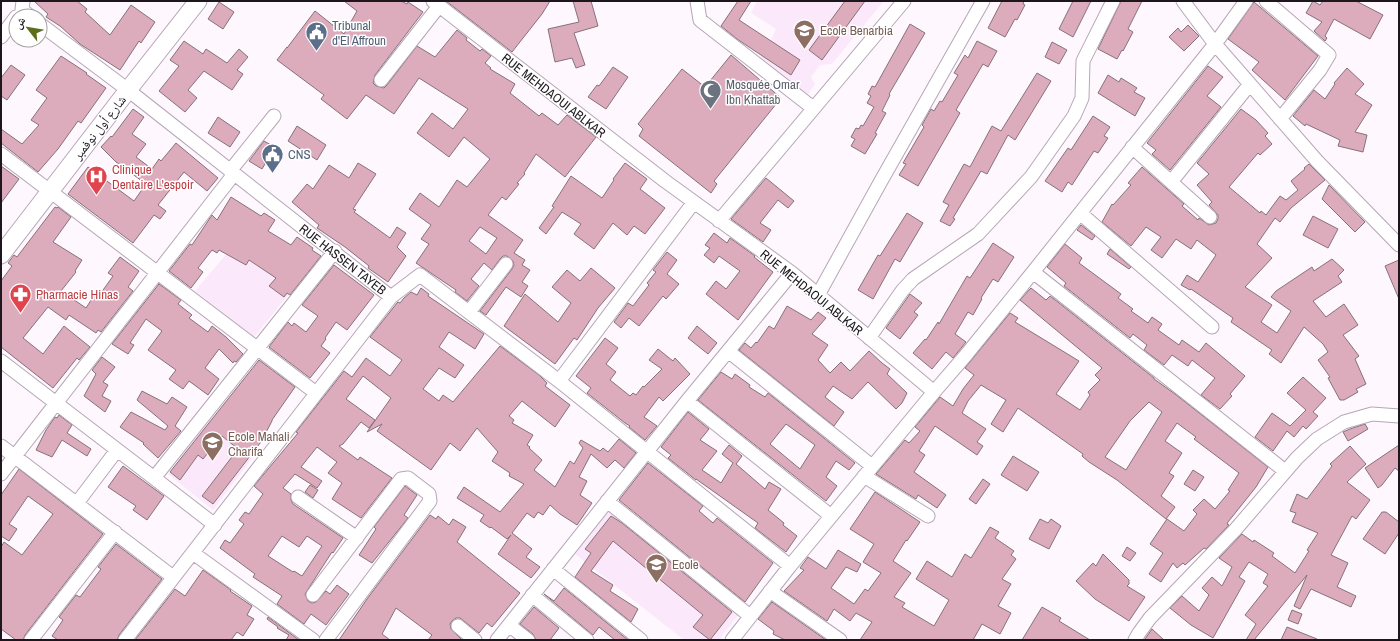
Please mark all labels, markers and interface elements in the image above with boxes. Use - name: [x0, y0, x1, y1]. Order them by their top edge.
- north arrow: [8, 8, 48, 48]
- text: ش: [10, 14, 29, 32]
- place label: Tribunal d'El Affroun: [332, 17, 386, 49]
- school or university icon: Ecole Benarbia: [791, 17, 817, 50]
- public building icon: Tribunal d'El Affroun: [303, 19, 329, 52]
- place label: Ecole Benarbia: [820, 22, 893, 39]
- street label: RUE MEHDAOUI ABLKAR: [498, 49, 609, 141]
- place label: Mosquée Omar Ibn Khattab: [726, 76, 800, 108]
- mosque icon: Mosquée Omar Ibn Khattab: [697, 78, 723, 111]
- street label: شارع أول نوفمبر: [68, 92, 131, 164]
- public building icon: CNS: [259, 141, 285, 174]
- place label: CNS: [288, 146, 311, 163]
- place label: Clinique Dentaire L'espoir: [112, 161, 194, 193]
- hospital icon: Clinique Dentaire L'espoir: [83, 163, 109, 196]
- street label: RUE HASSEN TAYEB: [296, 220, 389, 299]
- street label: RUE MEHDAOUI ABLKAR: [757, 246, 867, 339]
- pharmacy icon: Pharmacie Hinas: [8, 281, 34, 314]
- place label: Pharmacie Hinas: [36, 286, 118, 303]
- place label: Ecole Mahali Charifa: [228, 428, 290, 460]
- school or university icon: Ecole Mahali Charifa: [199, 430, 225, 463]
- school or university icon: Ecole: [644, 551, 670, 584]
- place label: Ecole: [672, 556, 699, 573]

